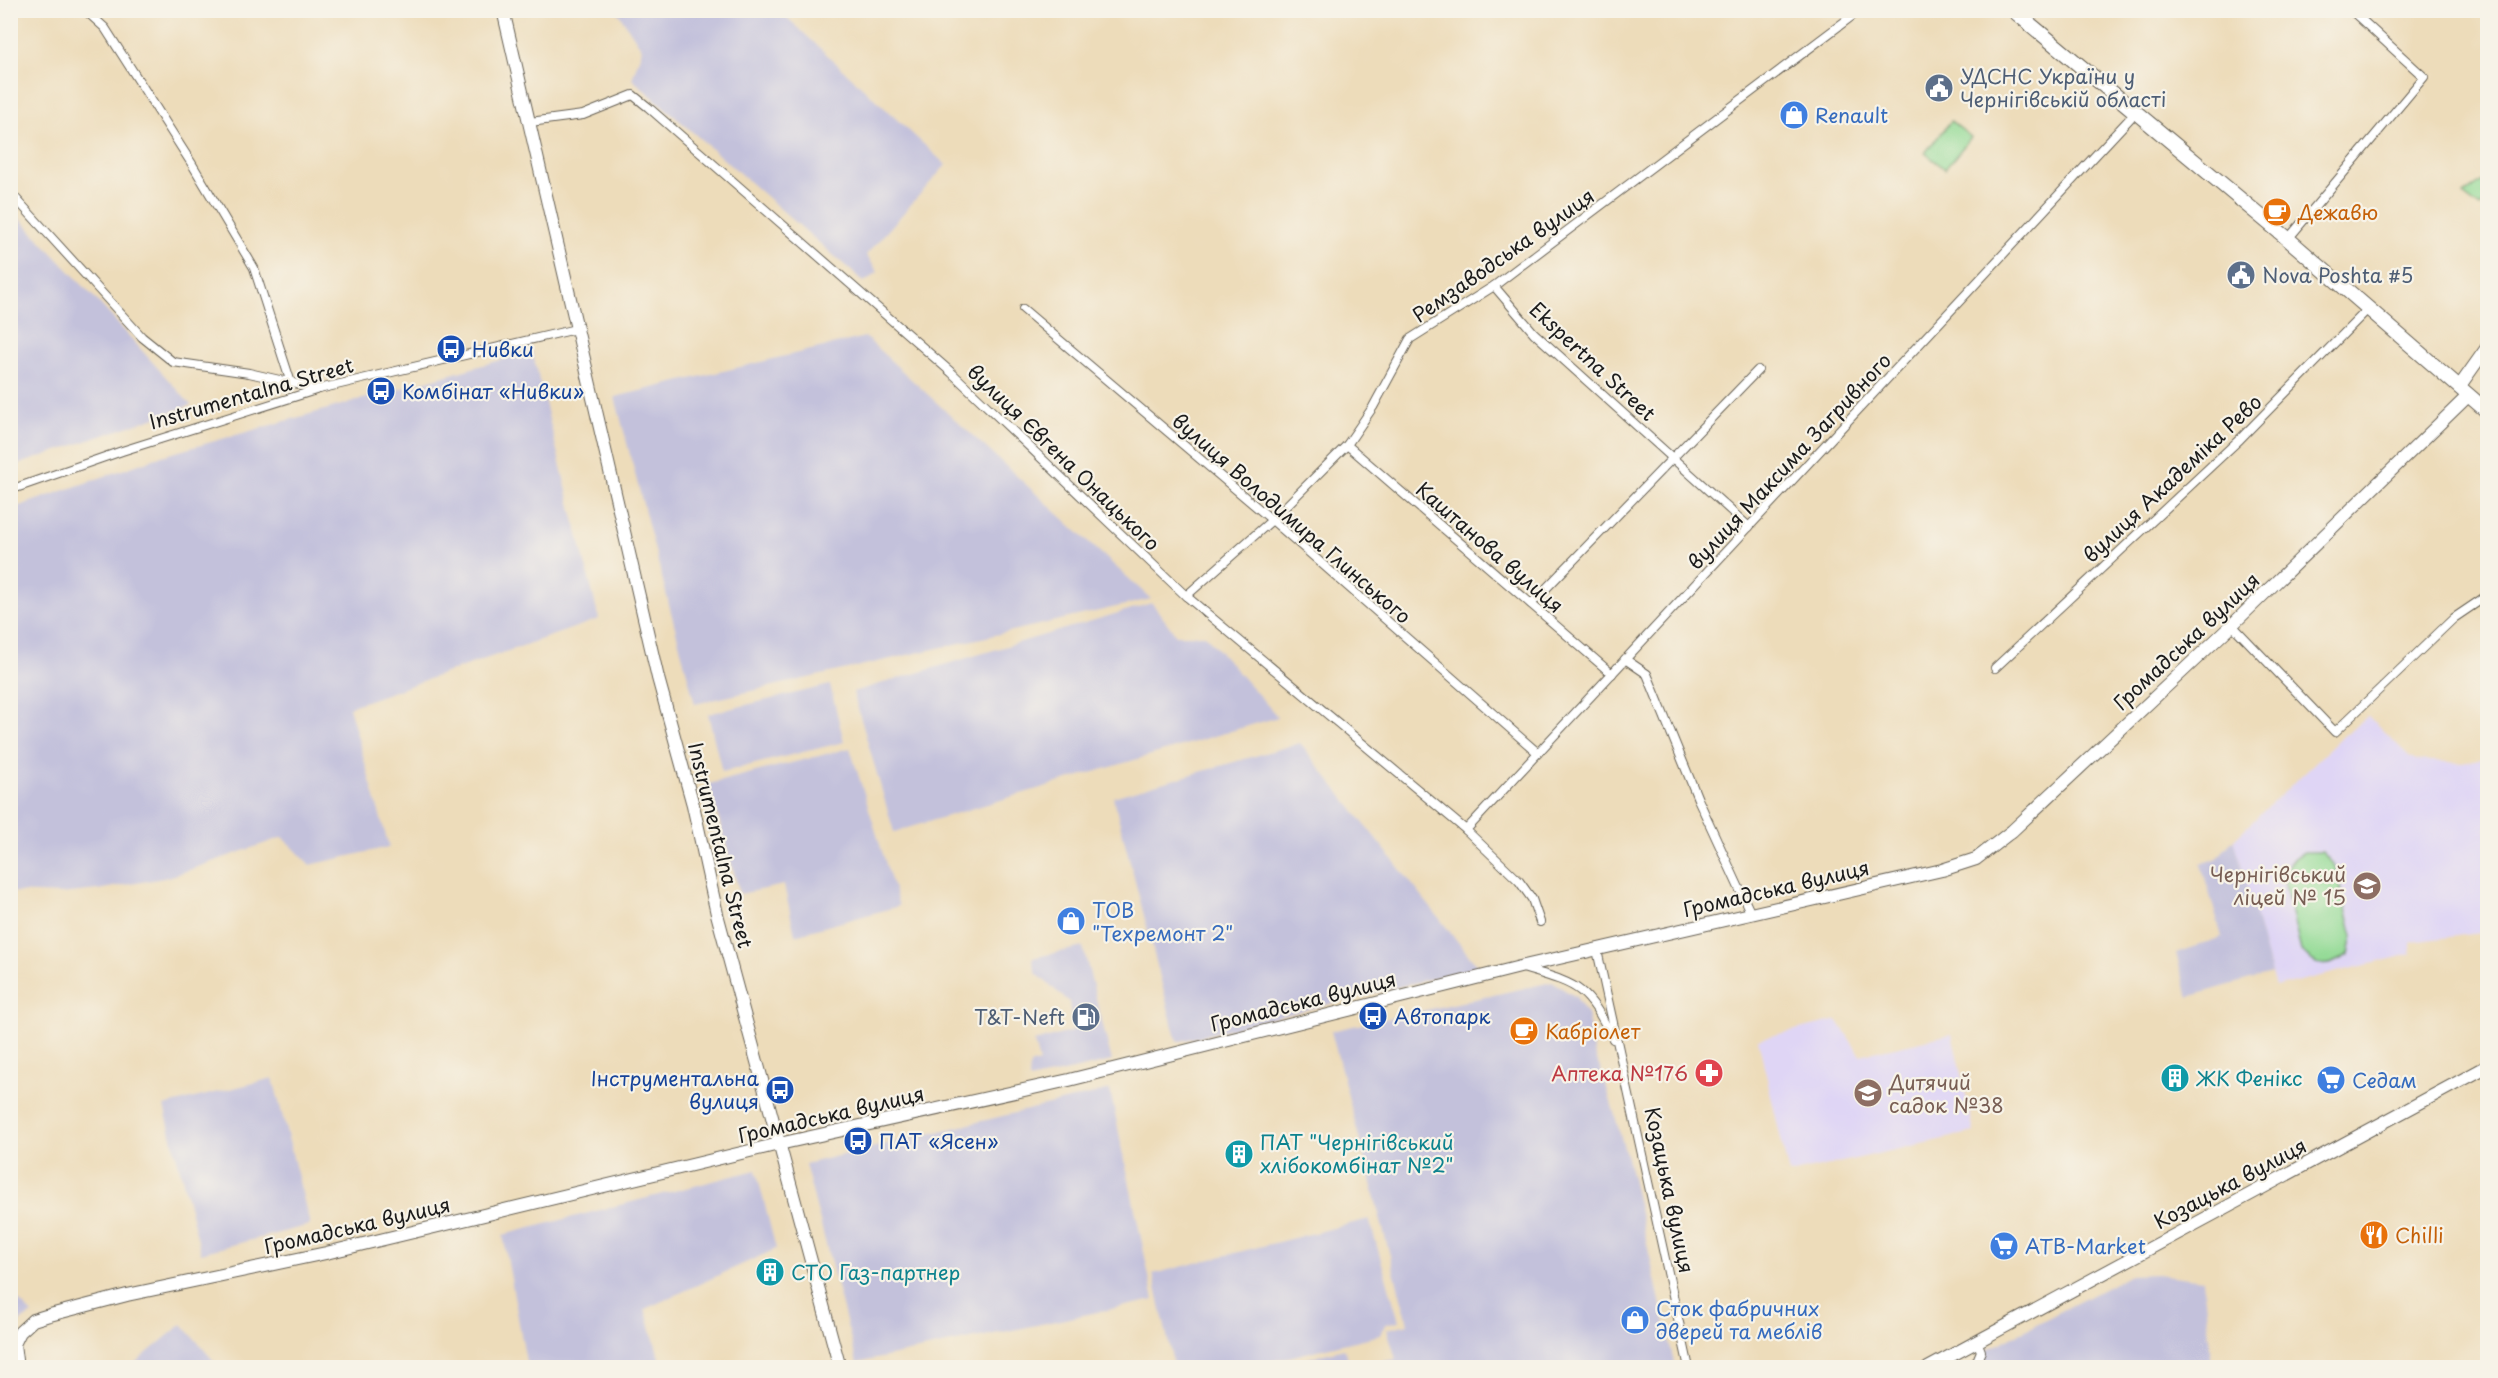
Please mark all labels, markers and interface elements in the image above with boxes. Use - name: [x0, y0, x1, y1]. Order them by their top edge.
- place label: УДСНС України у Чернігівській області: [1960, 61, 2166, 114]
- public building icon: УДСНС України у Чернігівській області: [1923, 72, 1955, 104]
- shop icon: Renault: [1778, 99, 1810, 131]
- place label: Renault: [1815, 100, 1888, 130]
- street label: Ремзаводська вулиця: [1406, 181, 1600, 329]
- cafe icon: Дежавю: [2261, 196, 2293, 228]
- place label: Дежавю: [2297, 197, 2378, 227]
- public building icon: Nova Poshta #5: [2225, 259, 2257, 291]
- place label: Nova Poshta #5: [2262, 260, 2413, 290]
- street label: Ekspertna Street: [1523, 294, 1663, 428]
- bus stop icon: Нивки: [435, 333, 467, 365]
- place label: Нивки: [472, 334, 534, 364]
- street label: вулиця Максима Загривного: [1680, 346, 1898, 576]
- street label: Instrumentalna Street: [145, 349, 357, 437]
- street label: вулиця Євгена Онацького: [961, 357, 1167, 557]
- bus stop icon: Комбінат «Нивки»: [365, 375, 397, 407]
- place label: Комбінат «Нивки»: [402, 376, 584, 406]
- street label: вулиця Академіка Рево: [2076, 387, 2268, 569]
- street label: вулиця Володимира Глинського: [1166, 406, 1418, 630]
- street label: Каштанова вулиця: [1410, 474, 1570, 620]
- street label: Громадська вулиця: [2106, 565, 2266, 717]
- street label: Instrumentalna Street: [681, 739, 761, 951]
- street label: Громадська вулиця: [1680, 852, 1872, 924]
- place label: Чернігівський ліцей № 15: [2210, 859, 2346, 912]
- school or university icon: Чернігівський ліцей № 15: [2351, 870, 2383, 902]
- place label: ТОВ "Техремонт 2": [1092, 895, 1233, 948]
- shop icon: ТОВ "Техремонт 2": [1055, 905, 1087, 937]
- street label: Громадська вулиця: [1207, 963, 1399, 1039]
- bus stop icon: Автопарк: [1357, 1000, 1389, 1032]
- fuel station icon: T&T-Neft: [1070, 1001, 1102, 1033]
- place label: Автопарк: [1394, 1001, 1491, 1031]
- place label: T&T-Neft: [974, 1002, 1065, 1032]
- cafe icon: Кабріолет: [1508, 1015, 1540, 1047]
- place label: Кабріолет: [1545, 1016, 1641, 1046]
- pharmacy icon: Аптека №176: [1693, 1057, 1725, 1089]
- place label: Аптека №176: [1551, 1058, 1688, 1088]
- building icon: ЖК Фенікс: [2159, 1062, 2191, 1094]
- place label: Інструментальна вулиця: [591, 1063, 760, 1116]
- place label: ЖК Фенікс: [2196, 1063, 2302, 1093]
- supermarket icon: Седам: [2315, 1064, 2347, 1096]
- place label: Седам: [2352, 1065, 2417, 1095]
- place label: Дитячий садок №38: [1888, 1067, 2004, 1120]
- bus stop icon: Інструментальна вулиця: [764, 1074, 796, 1106]
- school or university icon: Дитячий садок №38: [1852, 1077, 1884, 1109]
- street label: Громадська вулиця: [735, 1078, 927, 1150]
- street label: Козацька вулиця: [1638, 1104, 1702, 1276]
- bus stop icon: ПАТ «Ясен»: [842, 1125, 874, 1157]
- place label: ПАТ «Ясен»: [879, 1126, 998, 1156]
- place label: ПАТ "Чернігівський хлібокомбінат №2": [1260, 1127, 1453, 1180]
- street label: Козацька вулиця: [2148, 1130, 2312, 1236]
- building icon: ПАТ "Чернігівський хлібокомбінат №2": [1223, 1138, 1255, 1170]
- street label: Громадська вулиця: [261, 1189, 453, 1261]
- restaurant icon: Chilli: [2358, 1219, 2390, 1251]
- place label: Chilli: [2395, 1220, 2444, 1250]
- supermarket icon: ATB-Market: [1988, 1230, 2020, 1262]
- place label: ATB-Market: [2025, 1231, 2146, 1261]
- building icon: СТО Газ-партнер: [754, 1256, 786, 1288]
- place label: СТО Газ-партнер: [791, 1257, 960, 1287]
- place label: Сток фабричних дверей та меблів: [1656, 1293, 1822, 1346]
- shop icon: Сток фабричних дверей та меблів: [1619, 1304, 1651, 1336]

